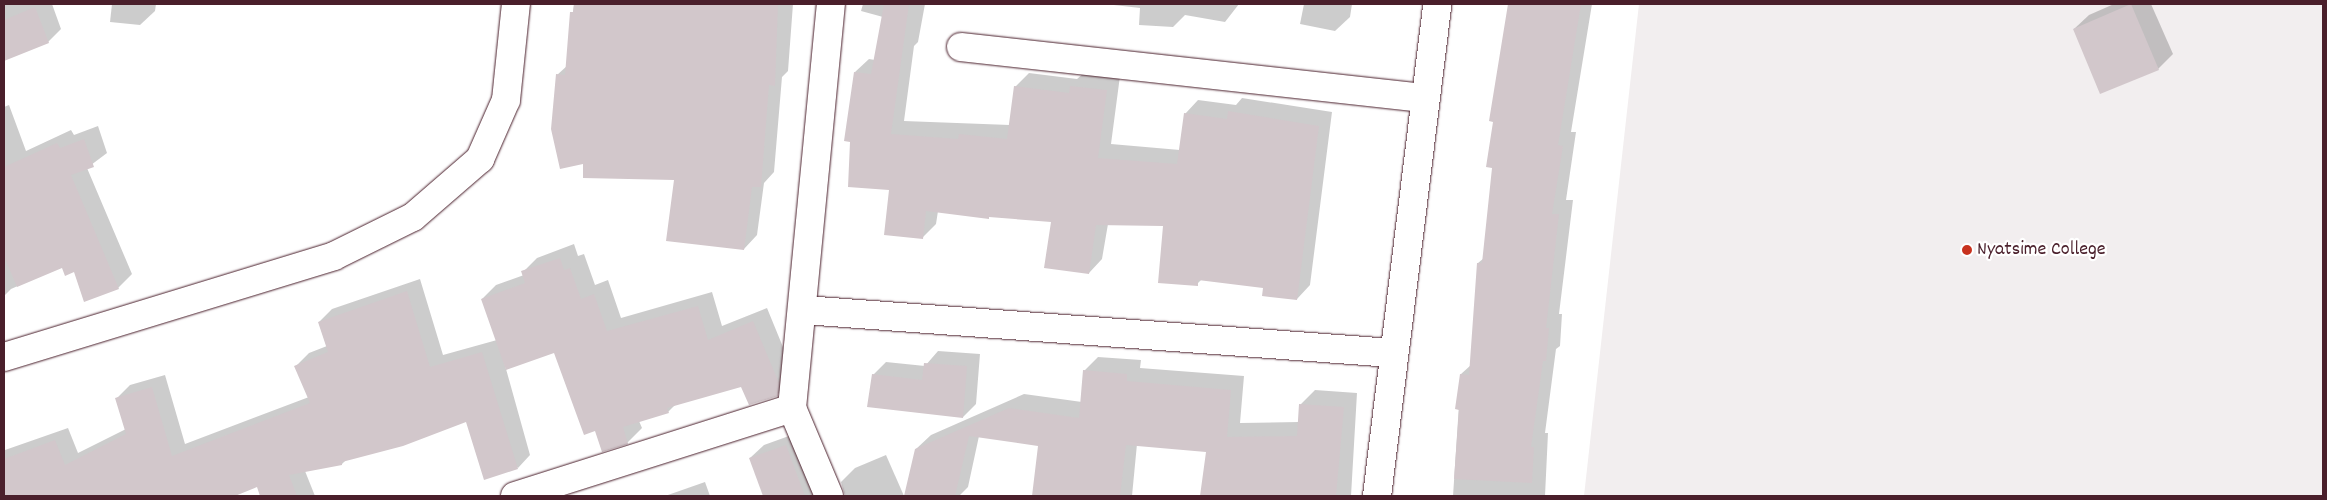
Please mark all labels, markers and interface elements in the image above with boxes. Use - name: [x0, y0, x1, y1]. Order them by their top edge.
- place label: Nyatsime College: [1977, 238, 2106, 262]
- marker: Nyatsime College: [1961, 244, 1973, 256]

